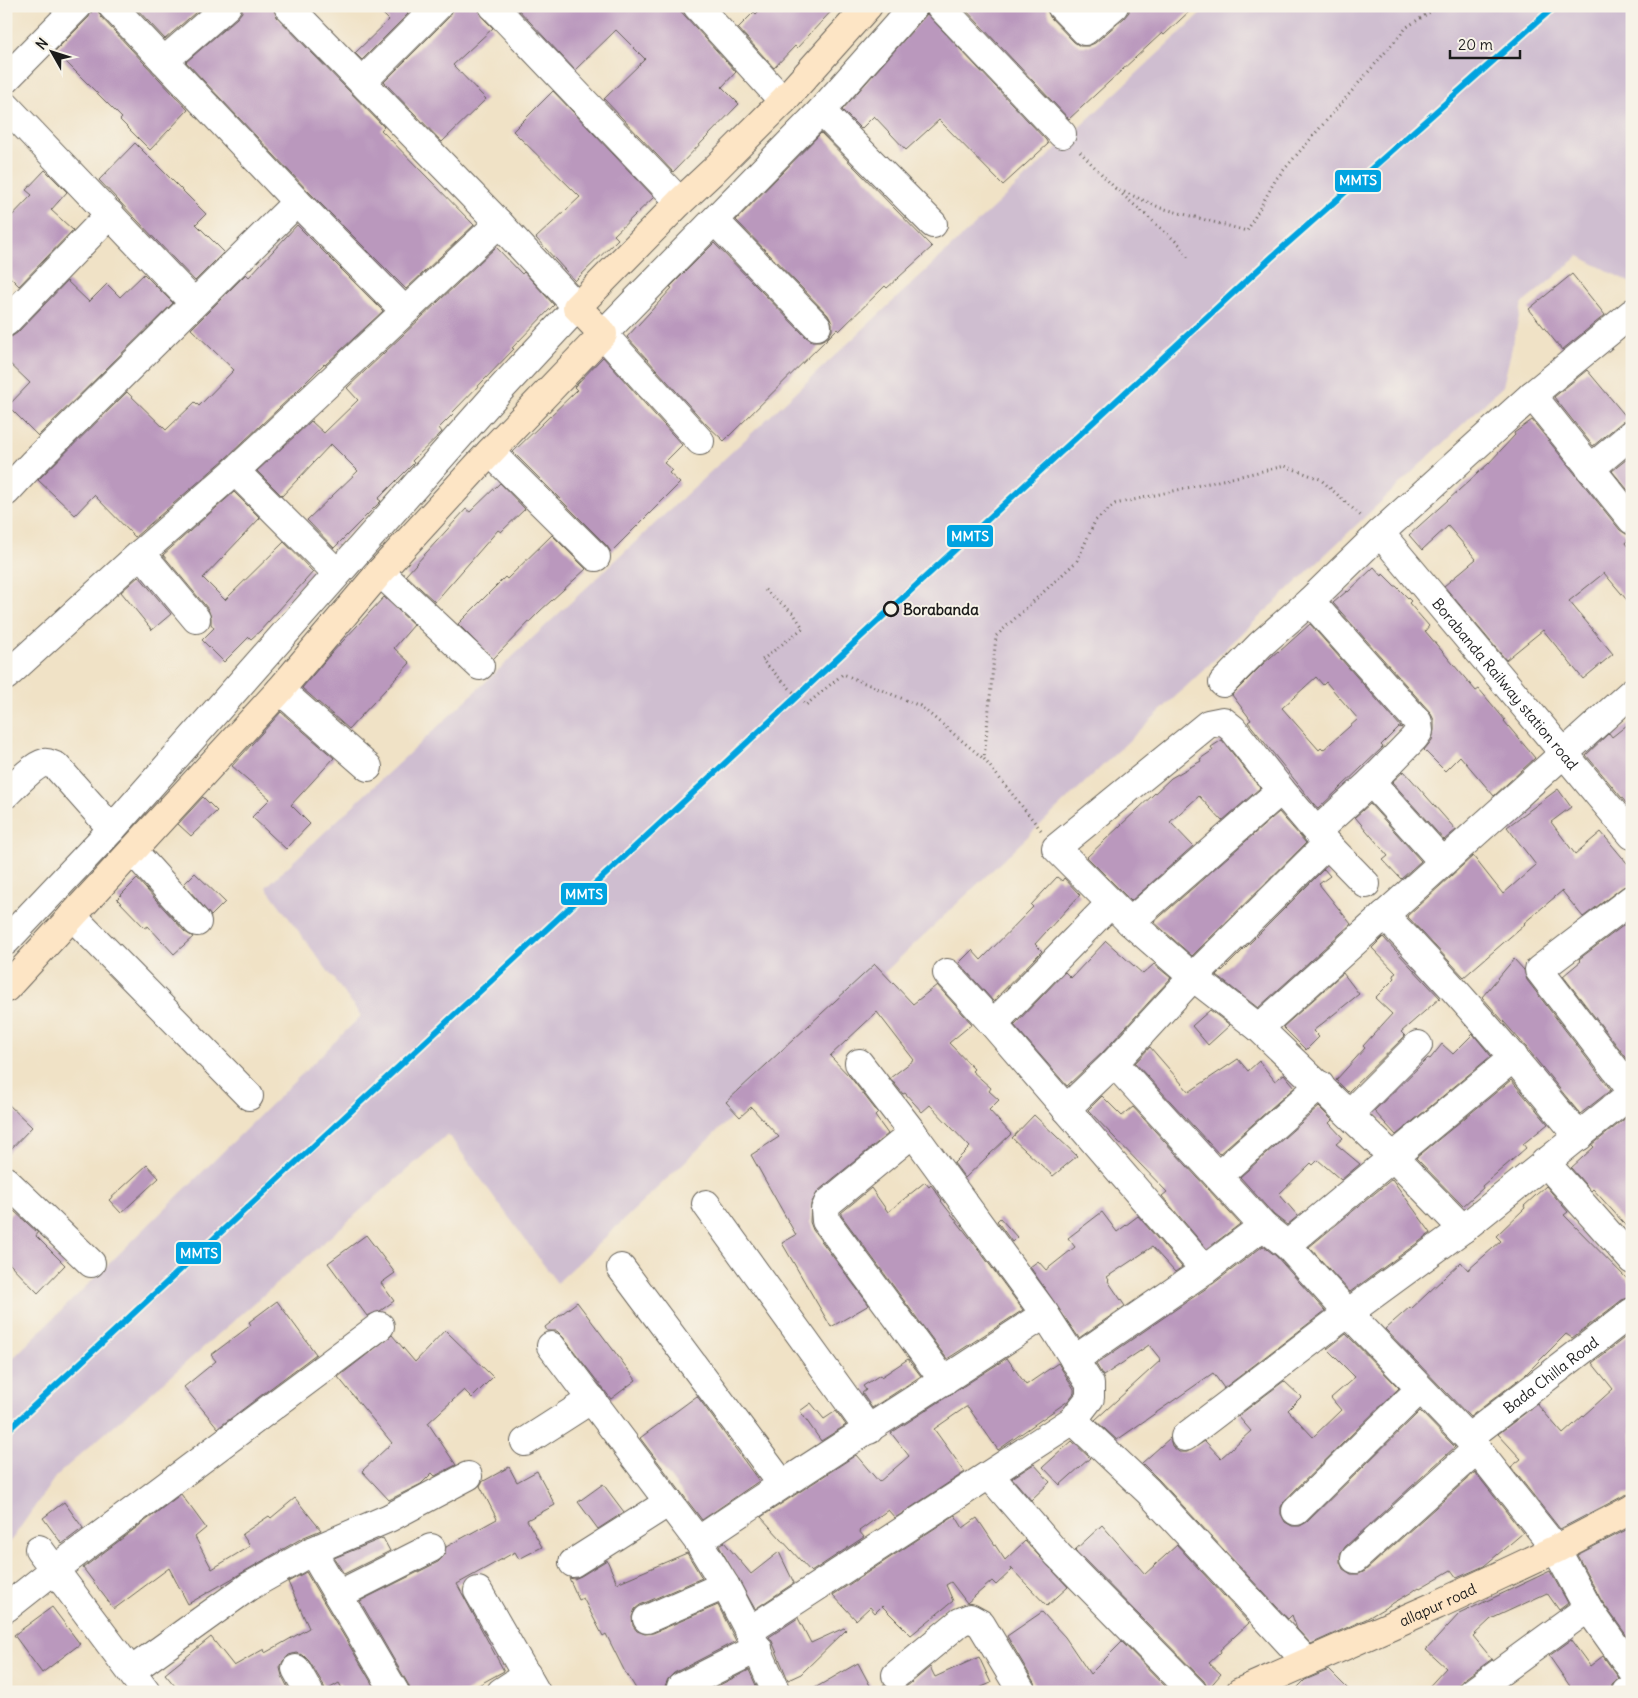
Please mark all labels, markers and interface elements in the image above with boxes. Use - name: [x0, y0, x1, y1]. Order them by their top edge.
- north arrow: [28, 28, 78, 78]
- scale bar: [1450, 28, 1520, 60]
- text: N: [32, 34, 52, 53]
- text: 20 m: [1458, 35, 1493, 54]
- line badge: MMTS: [1334, 169, 1382, 193]
- text: MMTS: [1339, 171, 1377, 189]
- line badge: MMTS: [946, 524, 994, 548]
- text: MMTS: [951, 527, 989, 545]
- street label: Borabanda Railway station road: [1428, 594, 1583, 773]
- place label: Borabanda: [903, 600, 979, 619]
- marker: Borabanda: [883, 601, 899, 617]
- line badge: MMTS: [560, 882, 608, 906]
- text: MMTS: [565, 885, 603, 903]
- line badge: MMTS: [175, 1241, 222, 1265]
- text: MMTS: [180, 1244, 218, 1262]
- street label: Bada Chilla Road: [1499, 1332, 1602, 1417]
- street label: allapur road: [1396, 1578, 1479, 1630]

